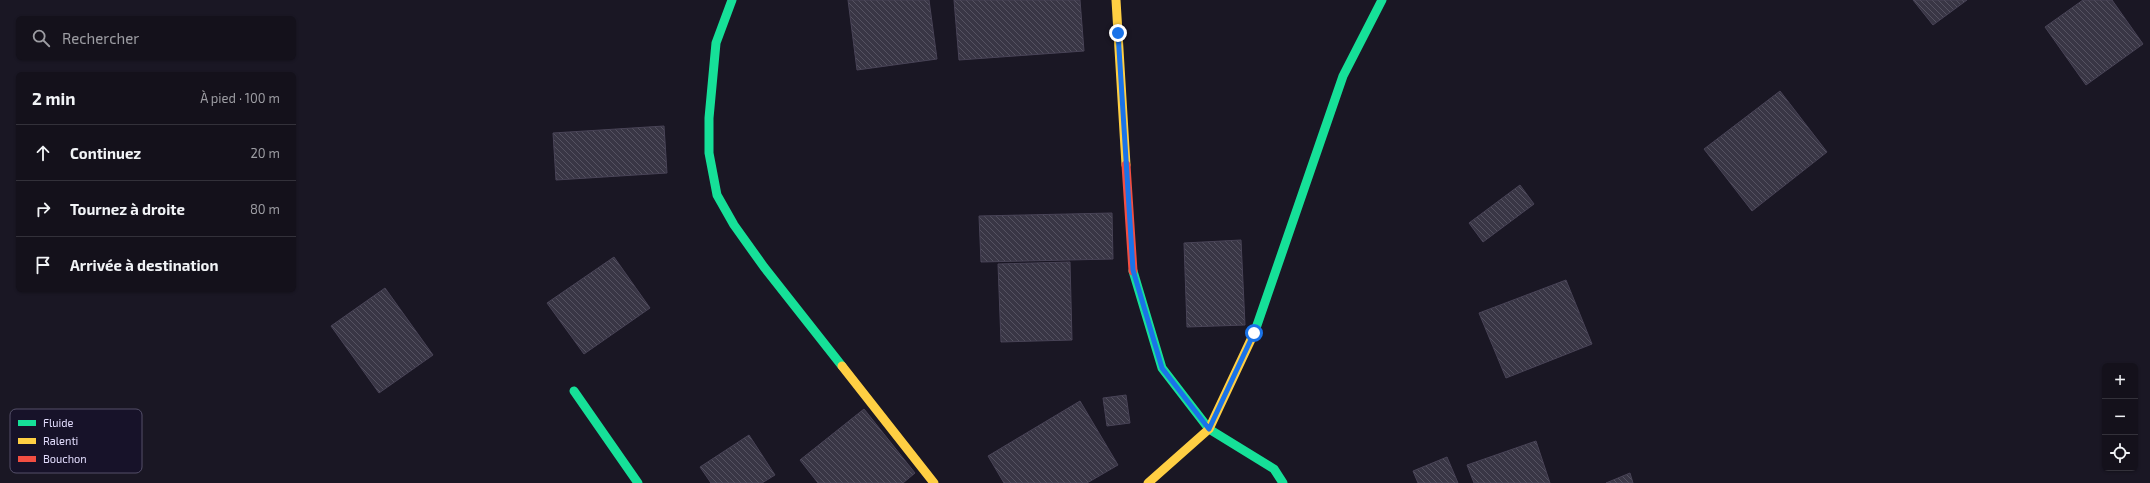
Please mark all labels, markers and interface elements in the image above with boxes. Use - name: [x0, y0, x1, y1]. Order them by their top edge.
- search box: [16, 16, 296, 60]
- route end: [1109, 24, 1127, 42]
- icon: search: [30, 27, 52, 49]
- text: Rechercher: [62, 29, 139, 47]
- text: 2 min: [32, 88, 75, 108]
- text: À pied · 100 m: [200, 90, 280, 106]
- icon: ahead: [32, 142, 54, 164]
- text: Continuez: [70, 144, 141, 162]
- text: 20 m: [251, 145, 280, 161]
- icon: right: [32, 198, 54, 220]
- text: Tournez à droite: [70, 200, 185, 218]
- text: 80 m: [250, 201, 280, 217]
- icon: arrive: [32, 254, 54, 276]
- text: Arrivée à destination: [70, 256, 218, 274]
- route start: [1245, 324, 1263, 342]
- map controls: [2102, 363, 2138, 471]
- button: +: [2102, 363, 2138, 399]
- button: −: [2102, 399, 2138, 435]
- legend: [10, 409, 142, 473]
- text: Fluide: [43, 416, 73, 429]
- text: Ralenti: [43, 434, 78, 447]
- button: locate: [2102, 435, 2138, 471]
- text: Bouchon: [43, 452, 87, 465]

